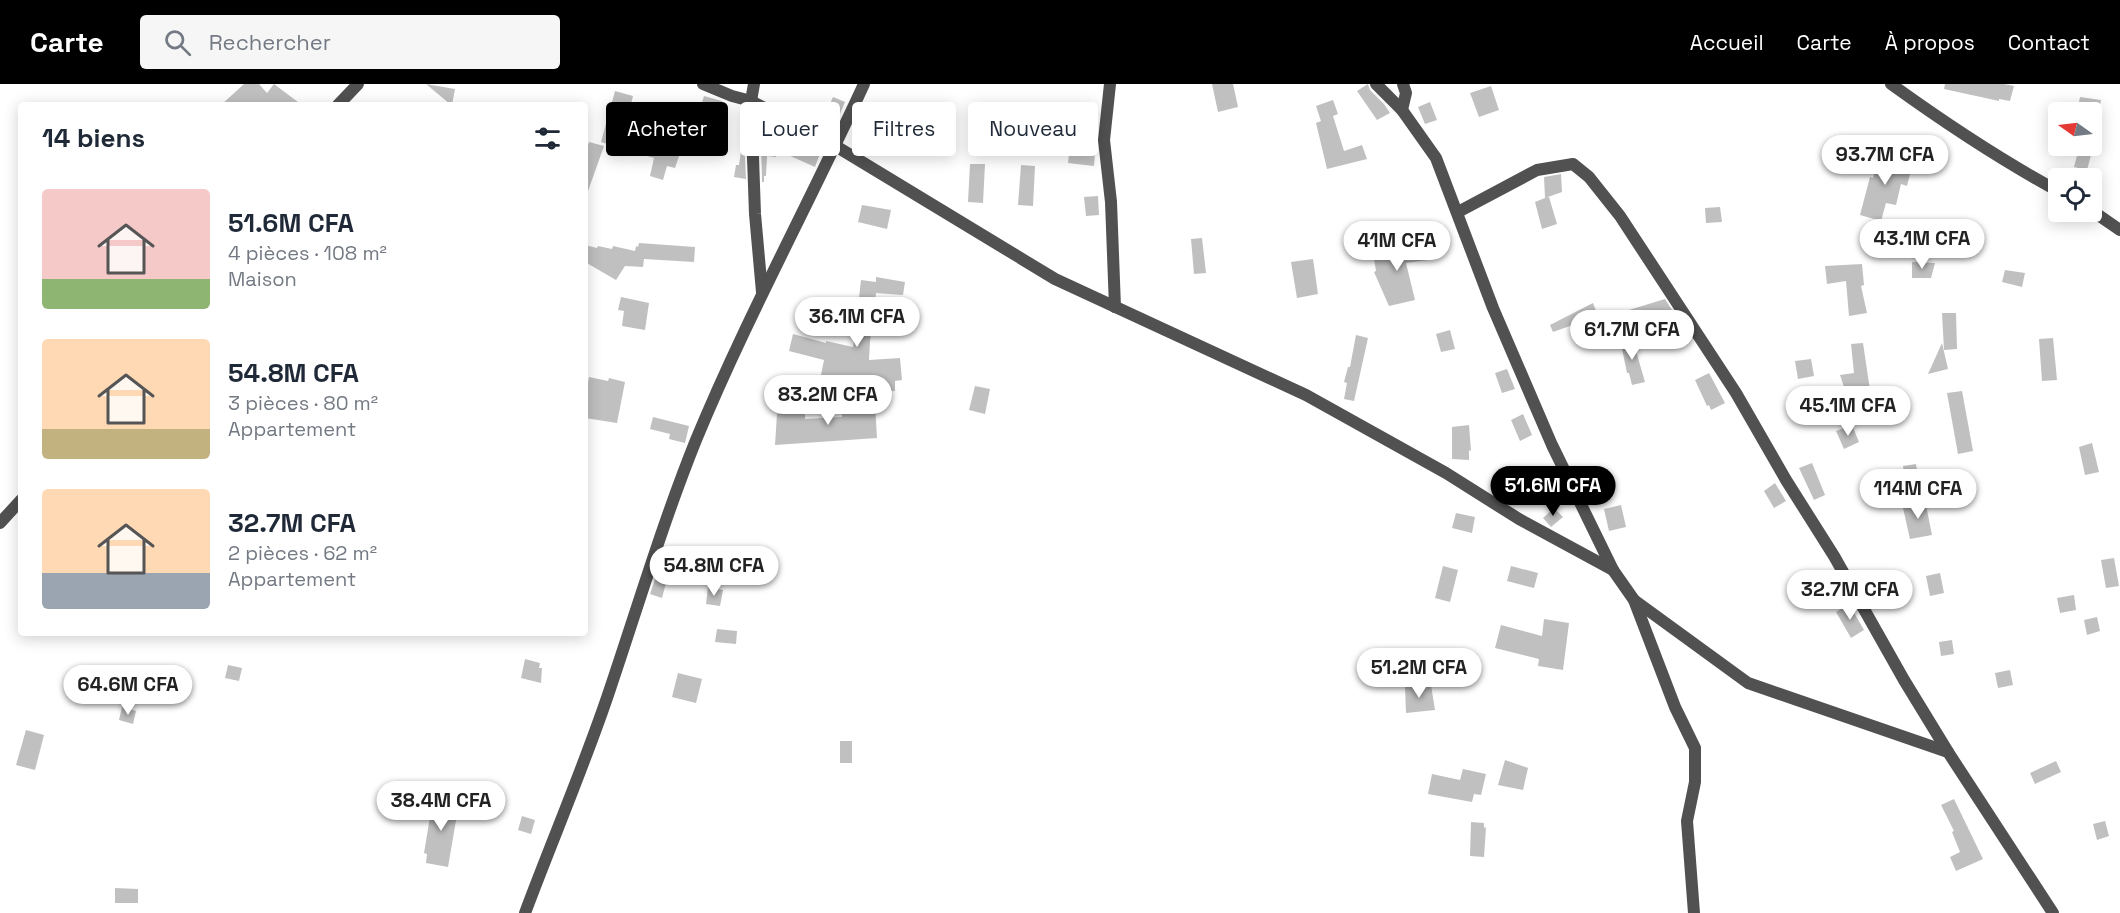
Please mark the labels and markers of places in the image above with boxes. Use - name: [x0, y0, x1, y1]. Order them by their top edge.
- pin: 93.7M CFA: [1816, 135, 1954, 186]
- pin: 43.1M CFA: [1853, 219, 1991, 270]
- pin: 41M CFA: [1342, 221, 1452, 272]
- pin: 36.1M CFA: [788, 297, 926, 348]
- pin: 61.7M CFA: [1563, 310, 1701, 361]
- pin: 83.2M CFA: [759, 375, 897, 426]
- pin: 45.1M CFA: [1779, 386, 1917, 437]
- pin: 51.6M CFA: [1484, 466, 1622, 517]
- pin: 114M CFA: [1856, 469, 1980, 520]
- pin: 54.8M CFA: [645, 546, 783, 597]
- pin: 32.7M CFA: [1781, 570, 1919, 621]
- pin: 51.2M CFA: [1350, 648, 1488, 699]
- pin: 64.6M CFA: [59, 665, 197, 716]
- pin: 38.4M CFA: [372, 781, 510, 832]

